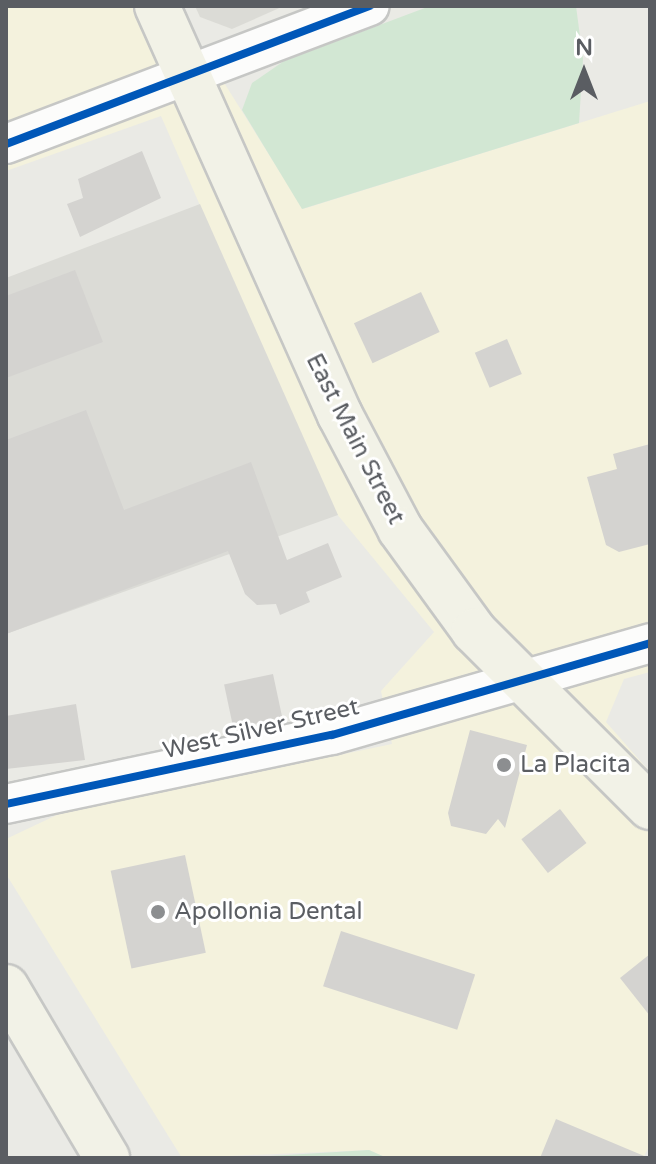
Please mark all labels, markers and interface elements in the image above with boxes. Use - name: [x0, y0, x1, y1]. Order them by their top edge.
- north arrow: [544, 32, 624, 112]
- text: N: [575, 35, 593, 61]
- street label: East Main Street: [300, 349, 410, 529]
- street label: West Silver Street: [160, 692, 362, 766]
- place label: La Placita: [520, 751, 630, 779]
- marker: La Placita: [495, 756, 513, 774]
- place label: Apollonia Dental: [174, 898, 362, 926]
- marker: Apollonia Dental: [149, 903, 167, 921]

